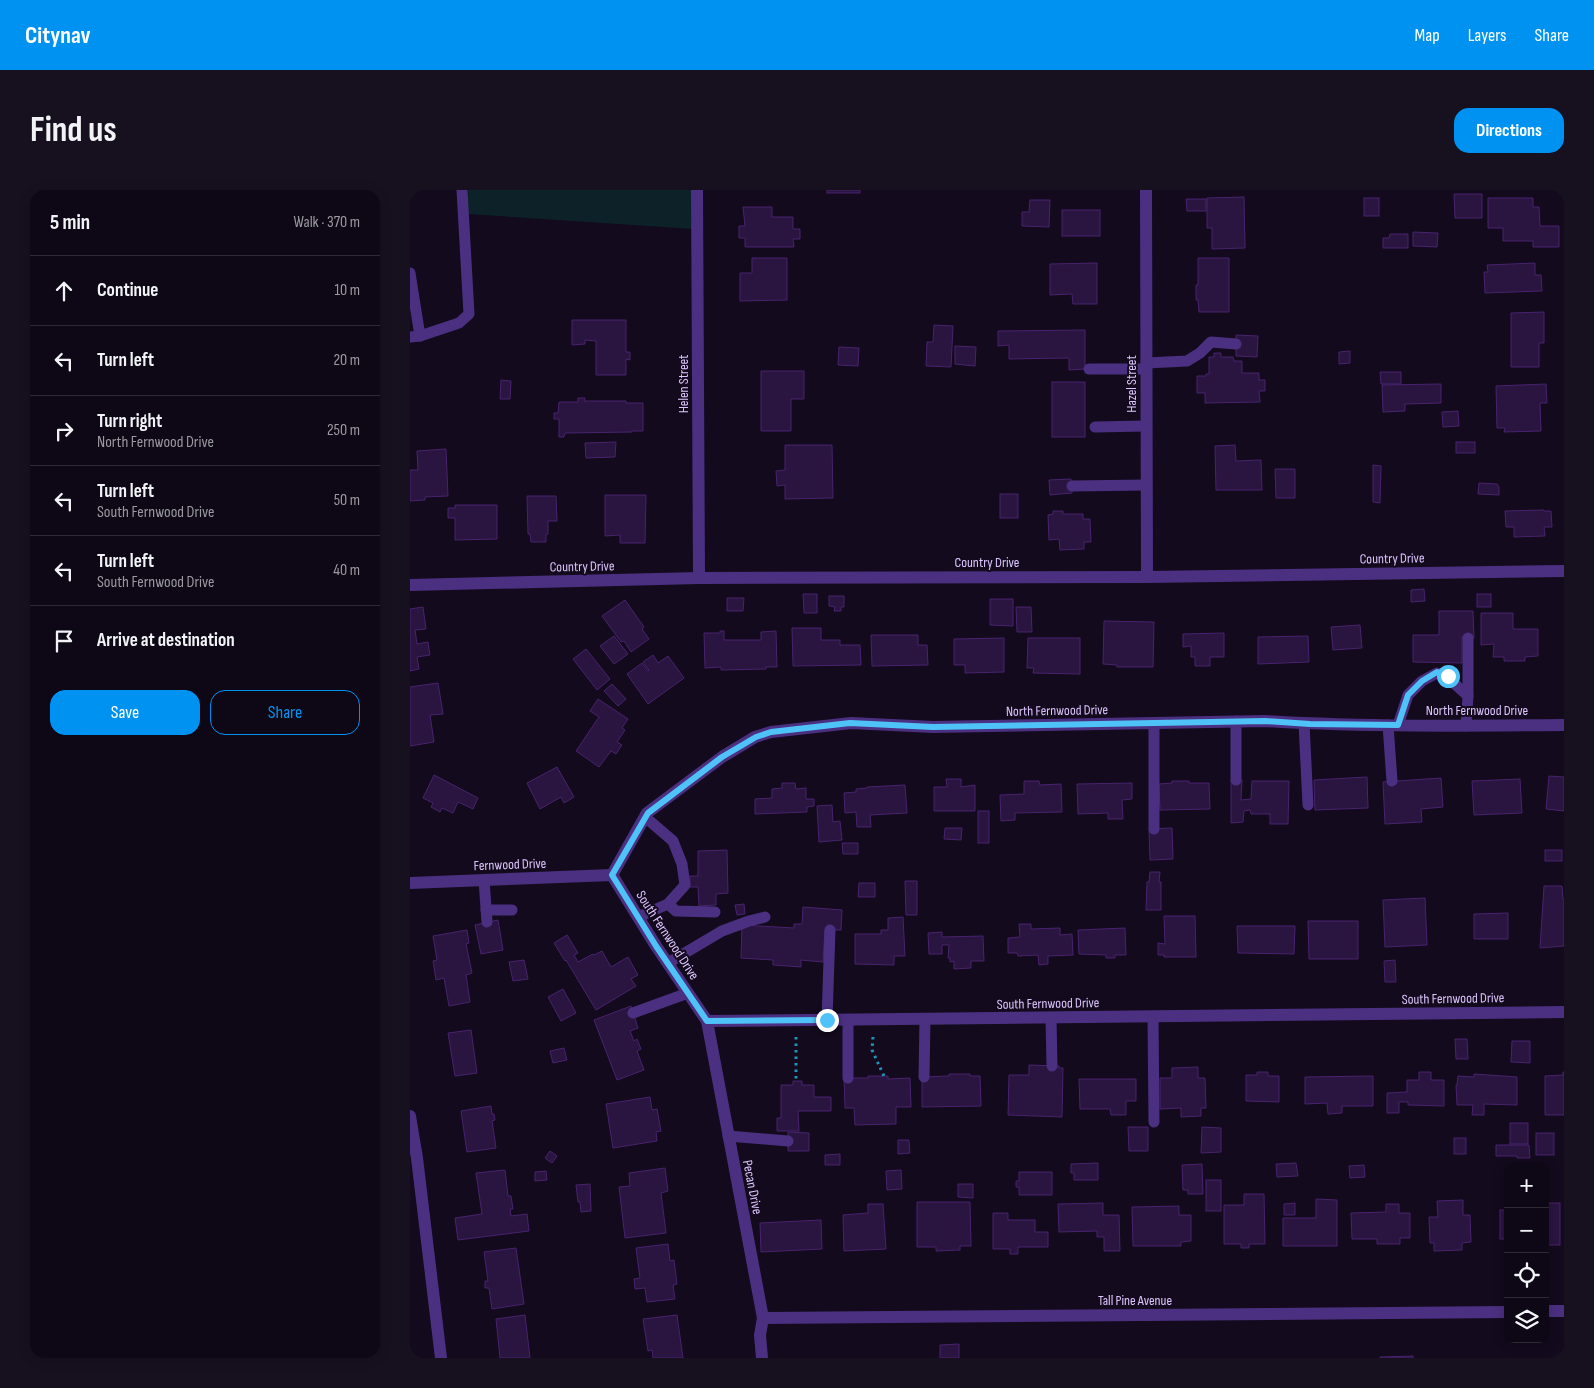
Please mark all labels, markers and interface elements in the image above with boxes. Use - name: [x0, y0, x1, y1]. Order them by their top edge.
- text: Citynav: [25, 21, 91, 50]
- text: Map: [1415, 25, 1440, 46]
- text: Layers: [1468, 25, 1507, 46]
- text: Share: [1535, 25, 1569, 46]
- button: Directions: [1454, 108, 1564, 153]
- text: Find us: [30, 109, 117, 152]
- text: 5 min: [50, 210, 90, 235]
- text: Walk · 370 m: [293, 213, 360, 232]
- icon: ahead: [50, 277, 78, 305]
- text: Continue: [97, 279, 158, 302]
- text: 10 m: [334, 281, 360, 300]
- icon: left: [50, 347, 78, 375]
- text: Turn left: [97, 349, 154, 372]
- text: 20 m: [333, 351, 360, 370]
- street label: Helen Street: [675, 355, 692, 413]
- street label: Hazel Street: [1123, 355, 1140, 413]
- text: Turn right: [97, 410, 162, 433]
- icon: right: [50, 417, 78, 445]
- text: 250 m: [327, 421, 360, 440]
- text: North Fernwood Drive: [97, 433, 214, 452]
- text: Turn left: [97, 480, 154, 503]
- icon: left: [50, 487, 78, 515]
- text: 50 m: [334, 491, 360, 510]
- text: South Fernwood Drive: [97, 503, 215, 522]
- street label: Country Drive: [1359, 549, 1425, 568]
- text: Turn left: [97, 550, 154, 573]
- street label: Country Drive: [955, 554, 1019, 571]
- icon: left: [50, 557, 78, 585]
- street label: Country Drive: [549, 557, 615, 576]
- text: 40 m: [333, 561, 360, 580]
- text: South Fernwood Drive: [97, 573, 215, 592]
- icon: arrive: [50, 627, 78, 655]
- text: Arrive at destination: [97, 629, 235, 652]
- route start: [1437, 665, 1460, 688]
- button: Save: [50, 690, 200, 735]
- button: Share: [210, 690, 360, 735]
- street label: North Fernwood Drive: [1006, 701, 1108, 720]
- street label: North Fernwood Drive: [1426, 702, 1528, 719]
- street label: Fernwood Drive: [473, 855, 547, 874]
- street label: South Fernwood Drive: [632, 888, 703, 983]
- street label: South Fernwood Drive: [1401, 989, 1505, 1008]
- street label: South Fernwood Drive: [996, 994, 1100, 1013]
- route end: [816, 1009, 839, 1032]
- street label: Pecan Drive: [739, 1158, 766, 1216]
- map controls: [1504, 1163, 1549, 1343]
- button: +: [1504, 1163, 1549, 1208]
- button: −: [1504, 1208, 1549, 1253]
- button: locate: [1504, 1253, 1549, 1298]
- street label: Tall Pine Avenue: [1098, 1292, 1172, 1309]
- button: layers: [1504, 1298, 1549, 1343]

